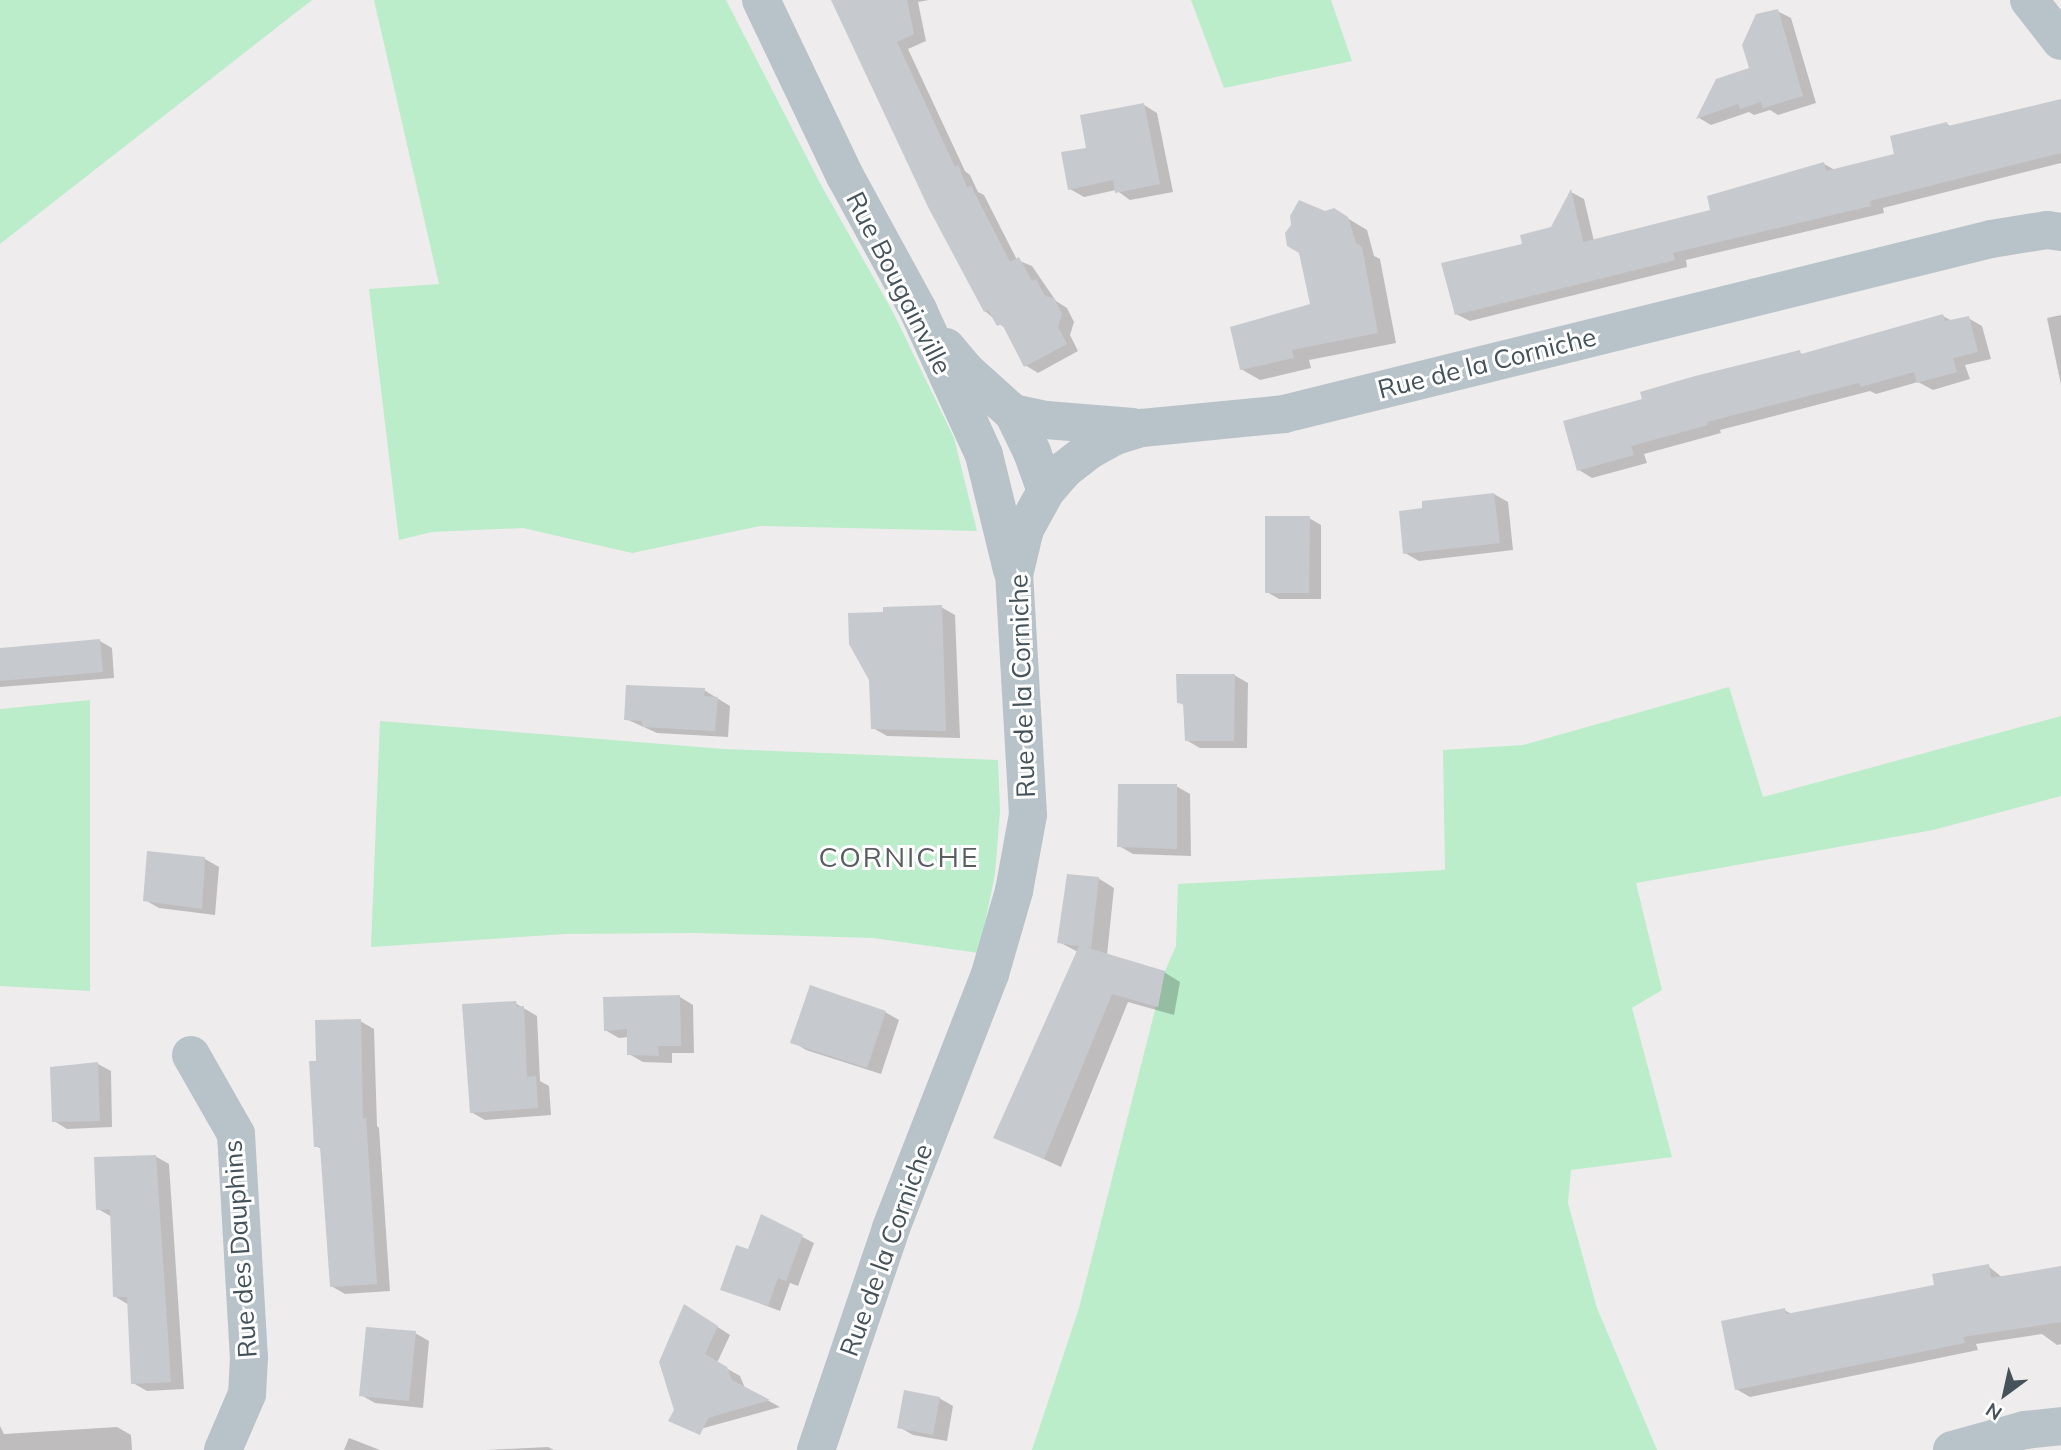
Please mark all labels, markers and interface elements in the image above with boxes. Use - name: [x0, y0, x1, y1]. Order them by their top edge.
- street label: Rue Bougainville: [840, 187, 958, 379]
- street label: Rue de la Corniche: [1375, 321, 1599, 405]
- street label: Rue de la Corniche: [1003, 574, 1041, 798]
- district label: CORNICHE: [820, 840, 978, 874]
- street label: Rue des Dauphins: [217, 1139, 263, 1359]
- street label: Rue de la Corniche: [833, 1139, 939, 1361]
- north arrow: [1970, 1359, 2040, 1429]
- text: N: [1981, 1398, 2006, 1426]

